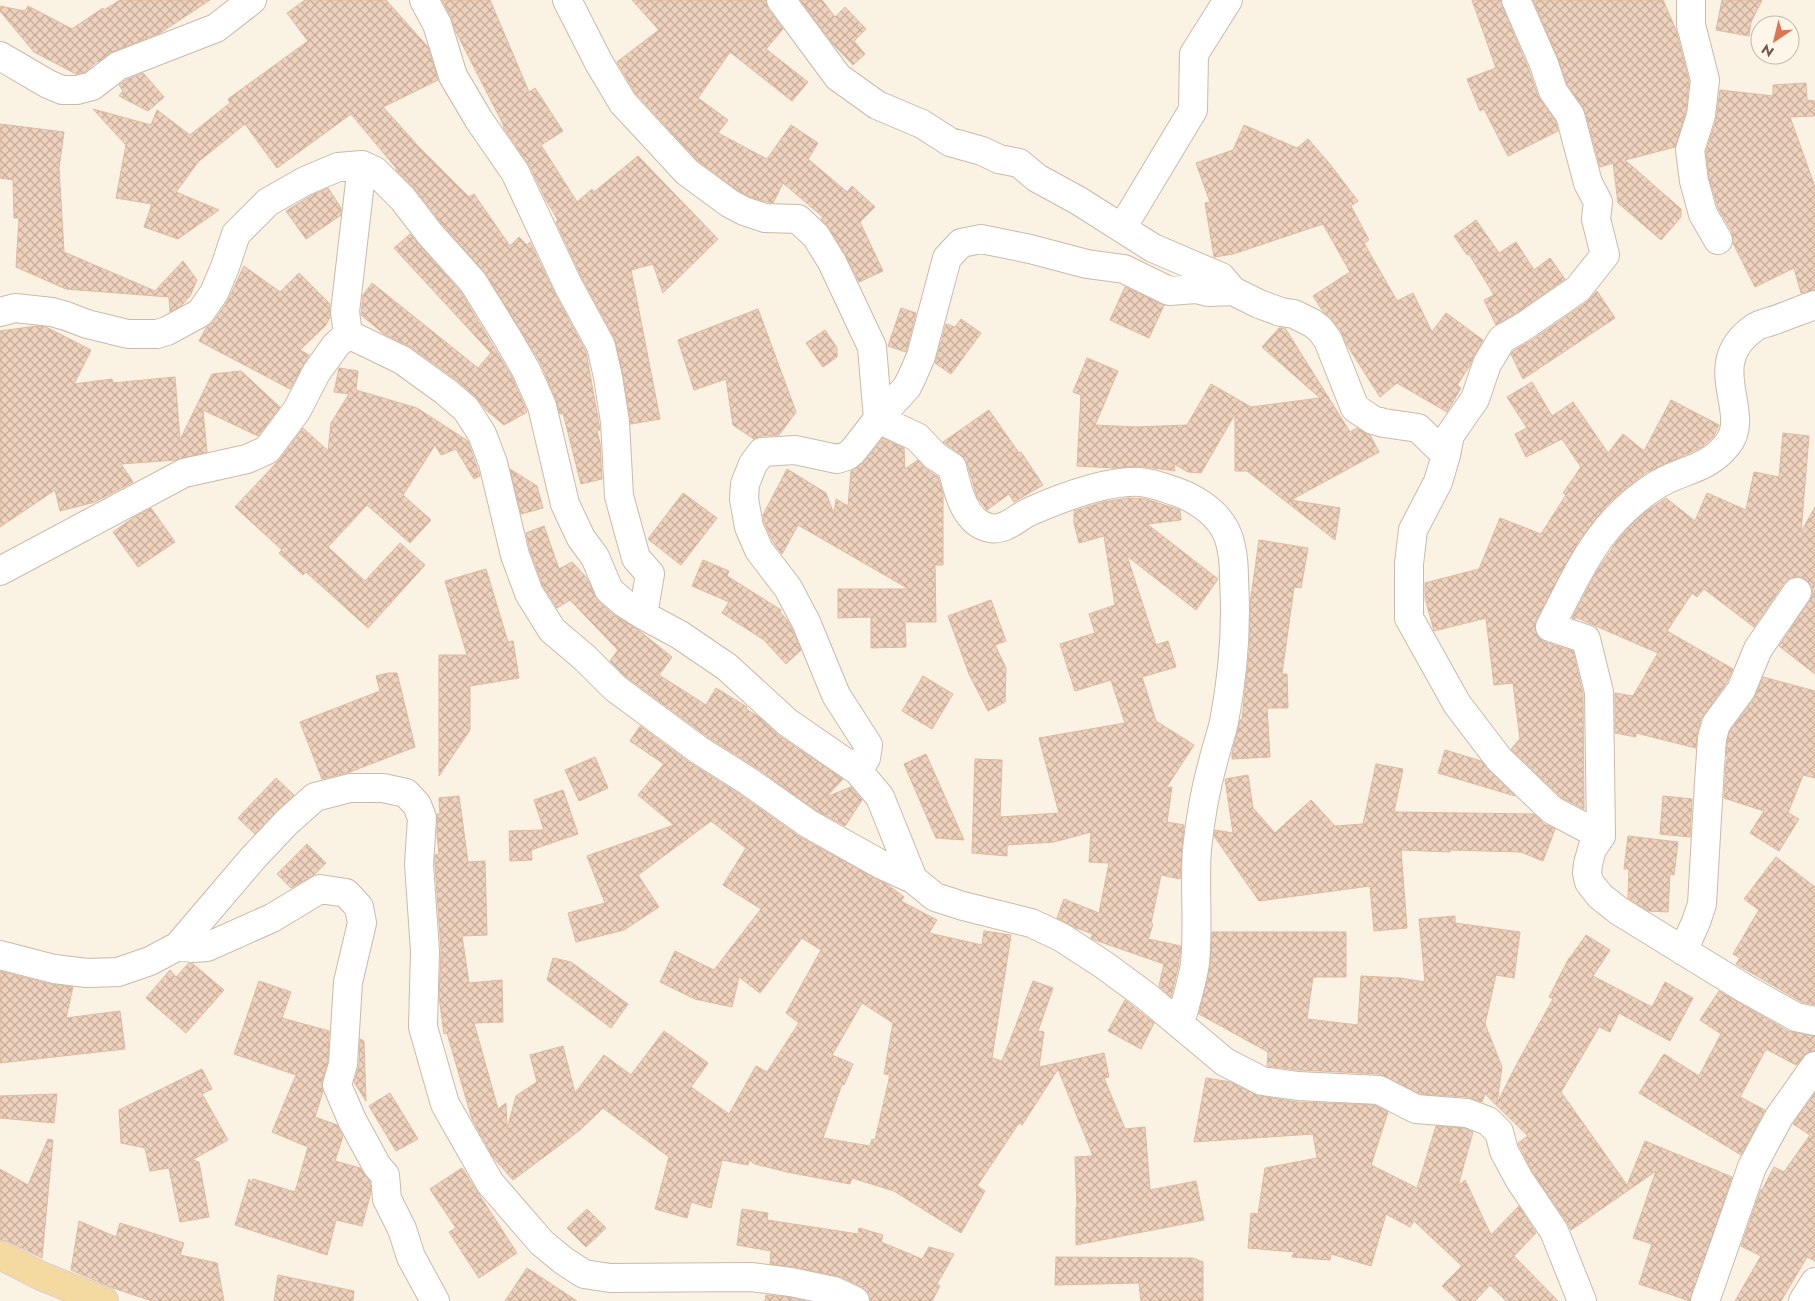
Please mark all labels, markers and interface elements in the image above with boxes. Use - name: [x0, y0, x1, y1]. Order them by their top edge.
- north arrow: [1750, 15, 1800, 65]
- text: N: [1757, 39, 1778, 62]

